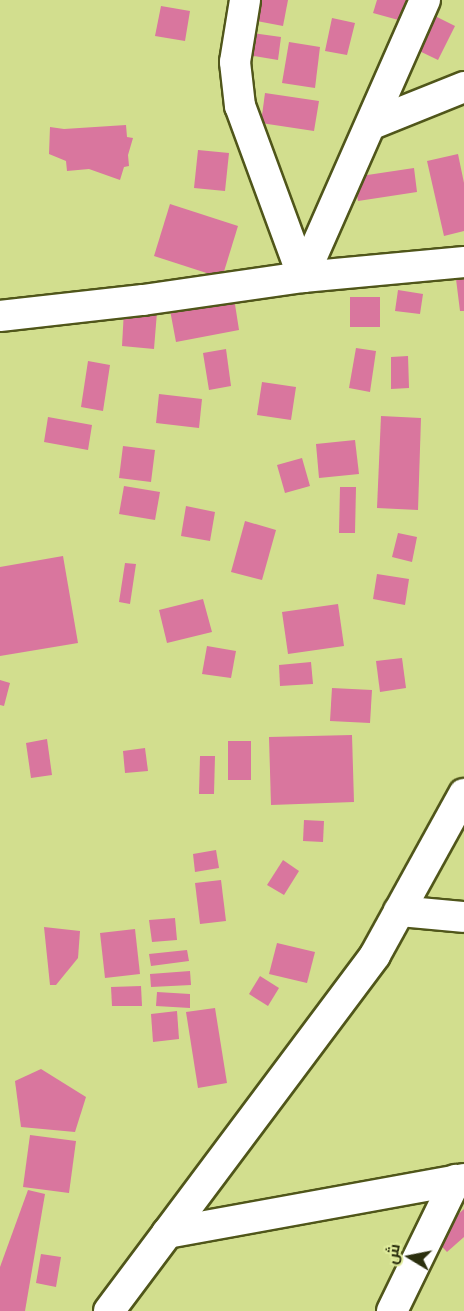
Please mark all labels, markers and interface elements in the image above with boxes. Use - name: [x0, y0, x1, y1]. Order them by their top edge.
- north arrow: [380, 1227, 440, 1287]
- text: ش: [381, 1242, 404, 1266]

